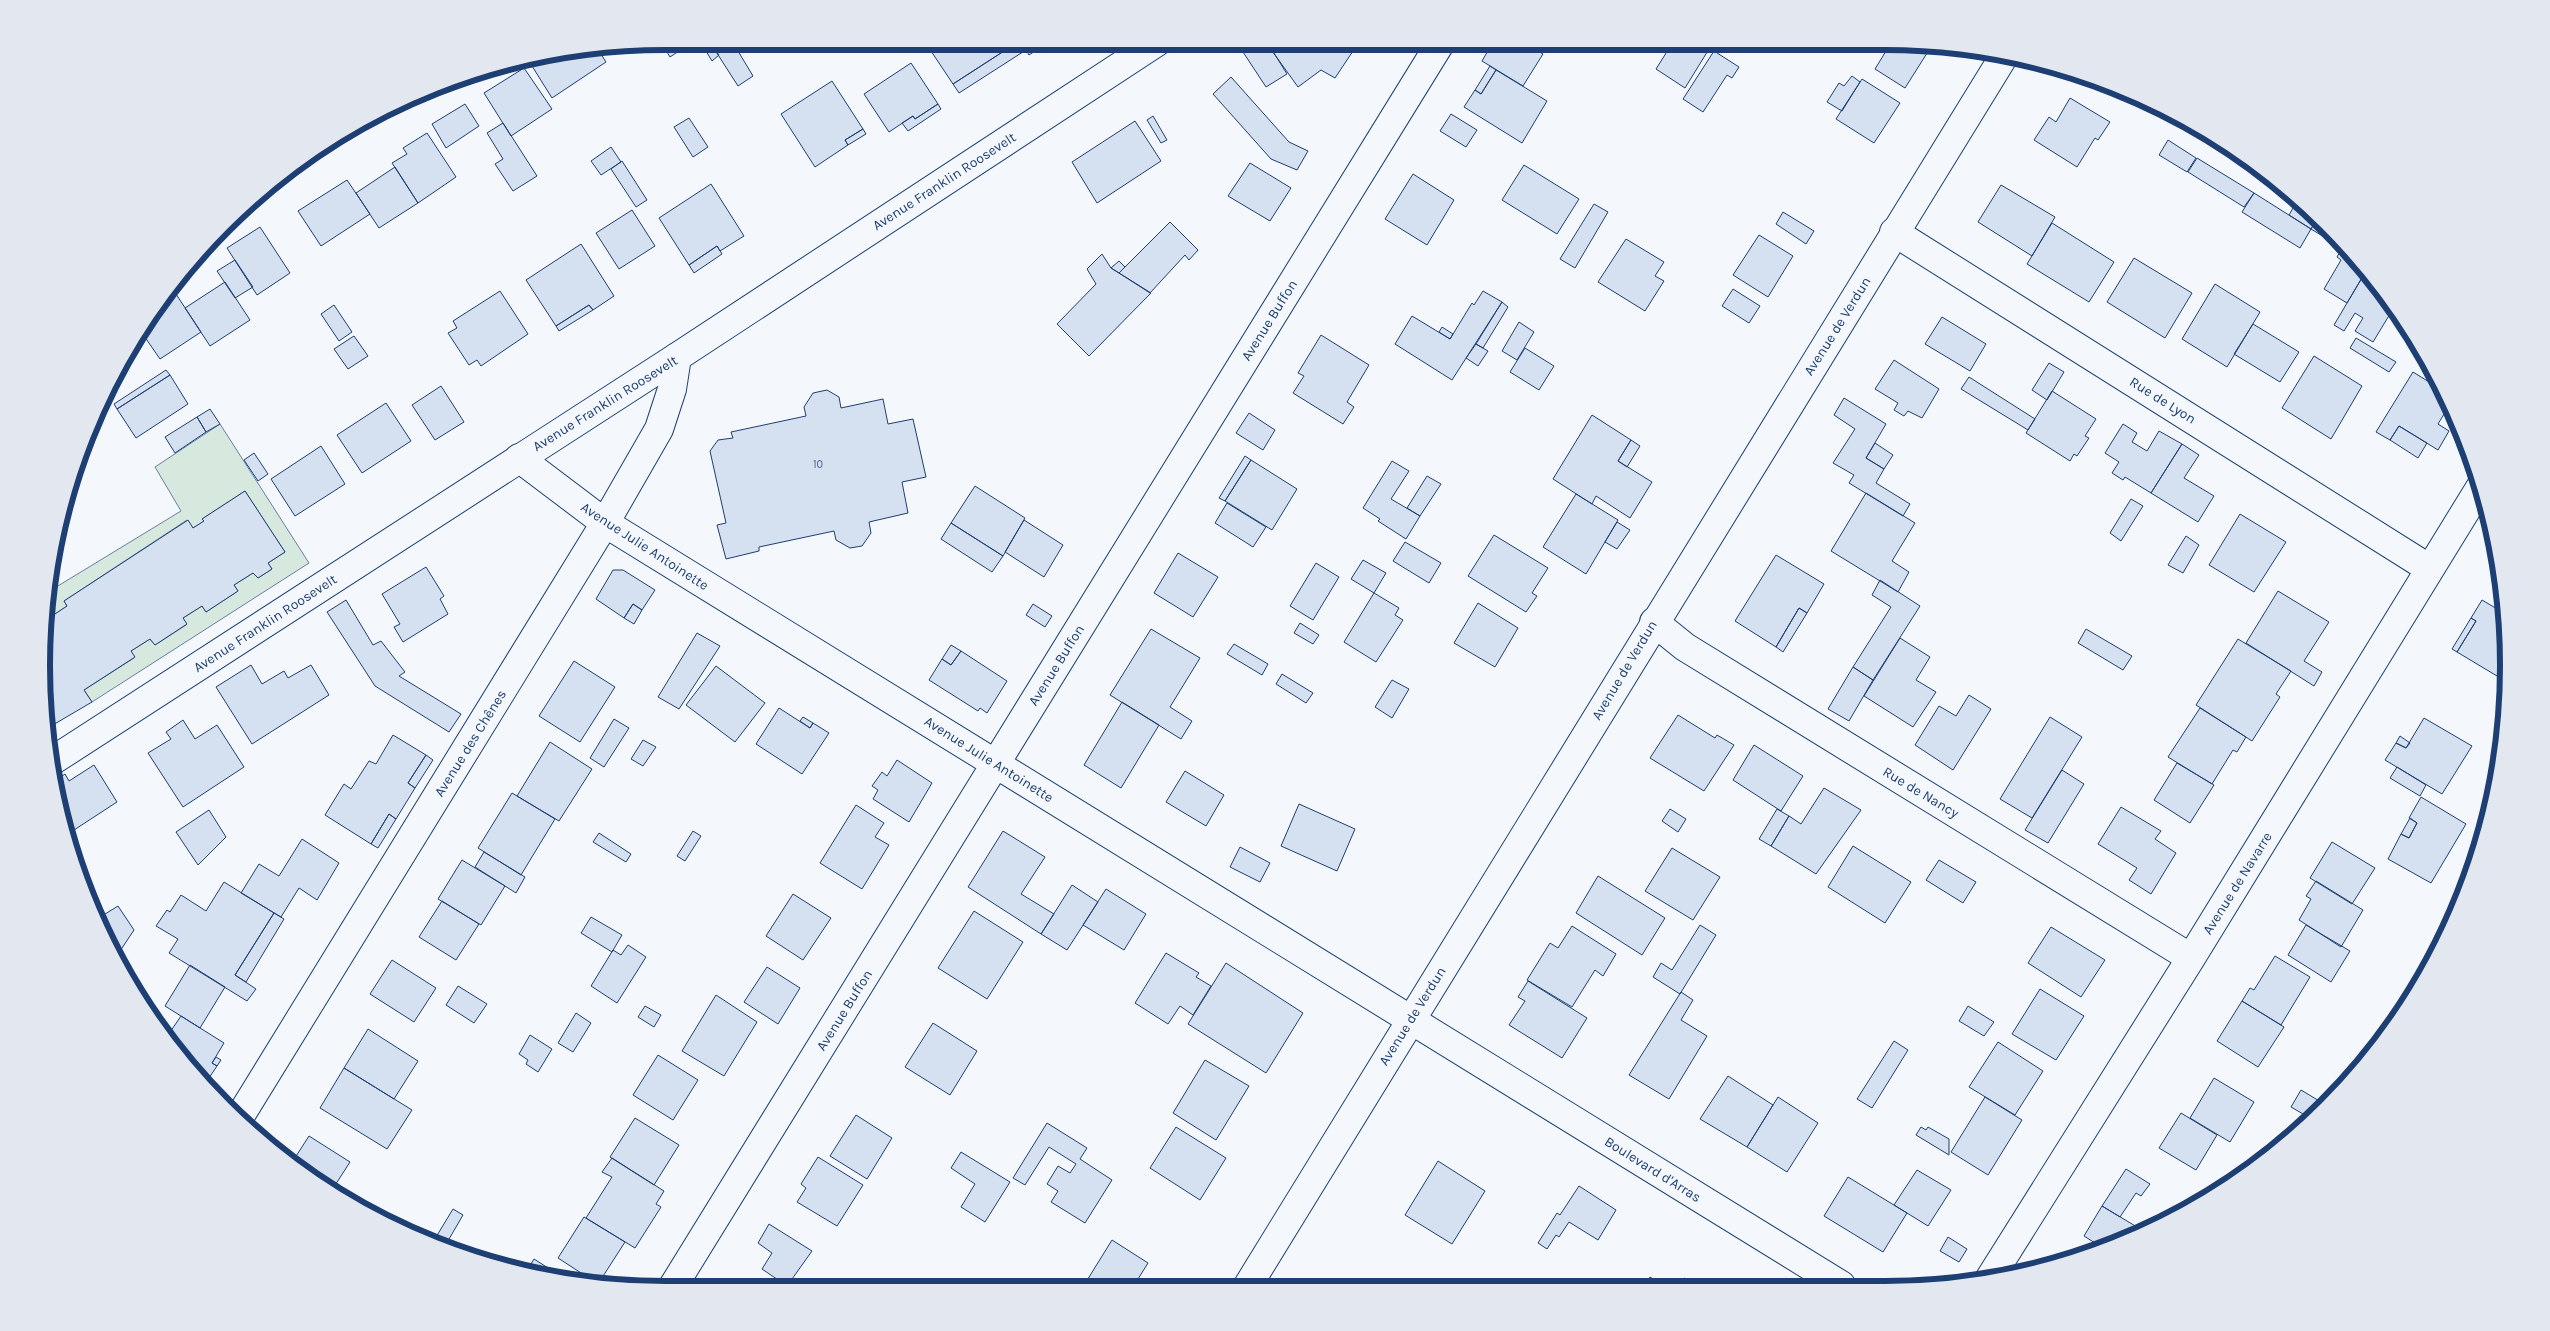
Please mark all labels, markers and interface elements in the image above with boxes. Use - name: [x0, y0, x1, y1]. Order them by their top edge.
- street label: Avenue Franklin Roosevelt: [869, 129, 1019, 234]
- street label: Avenue de Verdun: [1800, 274, 1875, 379]
- street label: Avenue Buffon: [1238, 277, 1301, 364]
- street label: Avenue Franklin Roosevelt: [530, 352, 681, 455]
- street label: Rue de Lyon: [2126, 373, 2199, 428]
- house number: 10: [813, 458, 823, 471]
- street label: Avenue Julie Antoinette: [578, 499, 712, 594]
- street label: Avenue Franklin Roosevelt: [190, 571, 340, 676]
- street label: Avenue de Verdun: [1588, 617, 1661, 723]
- street label: Avenue Buffon: [1025, 622, 1088, 709]
- street label: Avenue des Chênes: [431, 687, 510, 800]
- street label: Avenue Julie Antoinette: [921, 713, 1056, 806]
- street label: Rue de Nancy: [1880, 763, 1962, 822]
- street label: Avenue de Navarre: [2199, 829, 2276, 938]
- street label: Avenue de Verdun: [1375, 964, 1450, 1069]
- street label: Avenue Buffon: [813, 967, 876, 1054]
- street label: Boulevard d'Arras: [1601, 1133, 1704, 1206]

